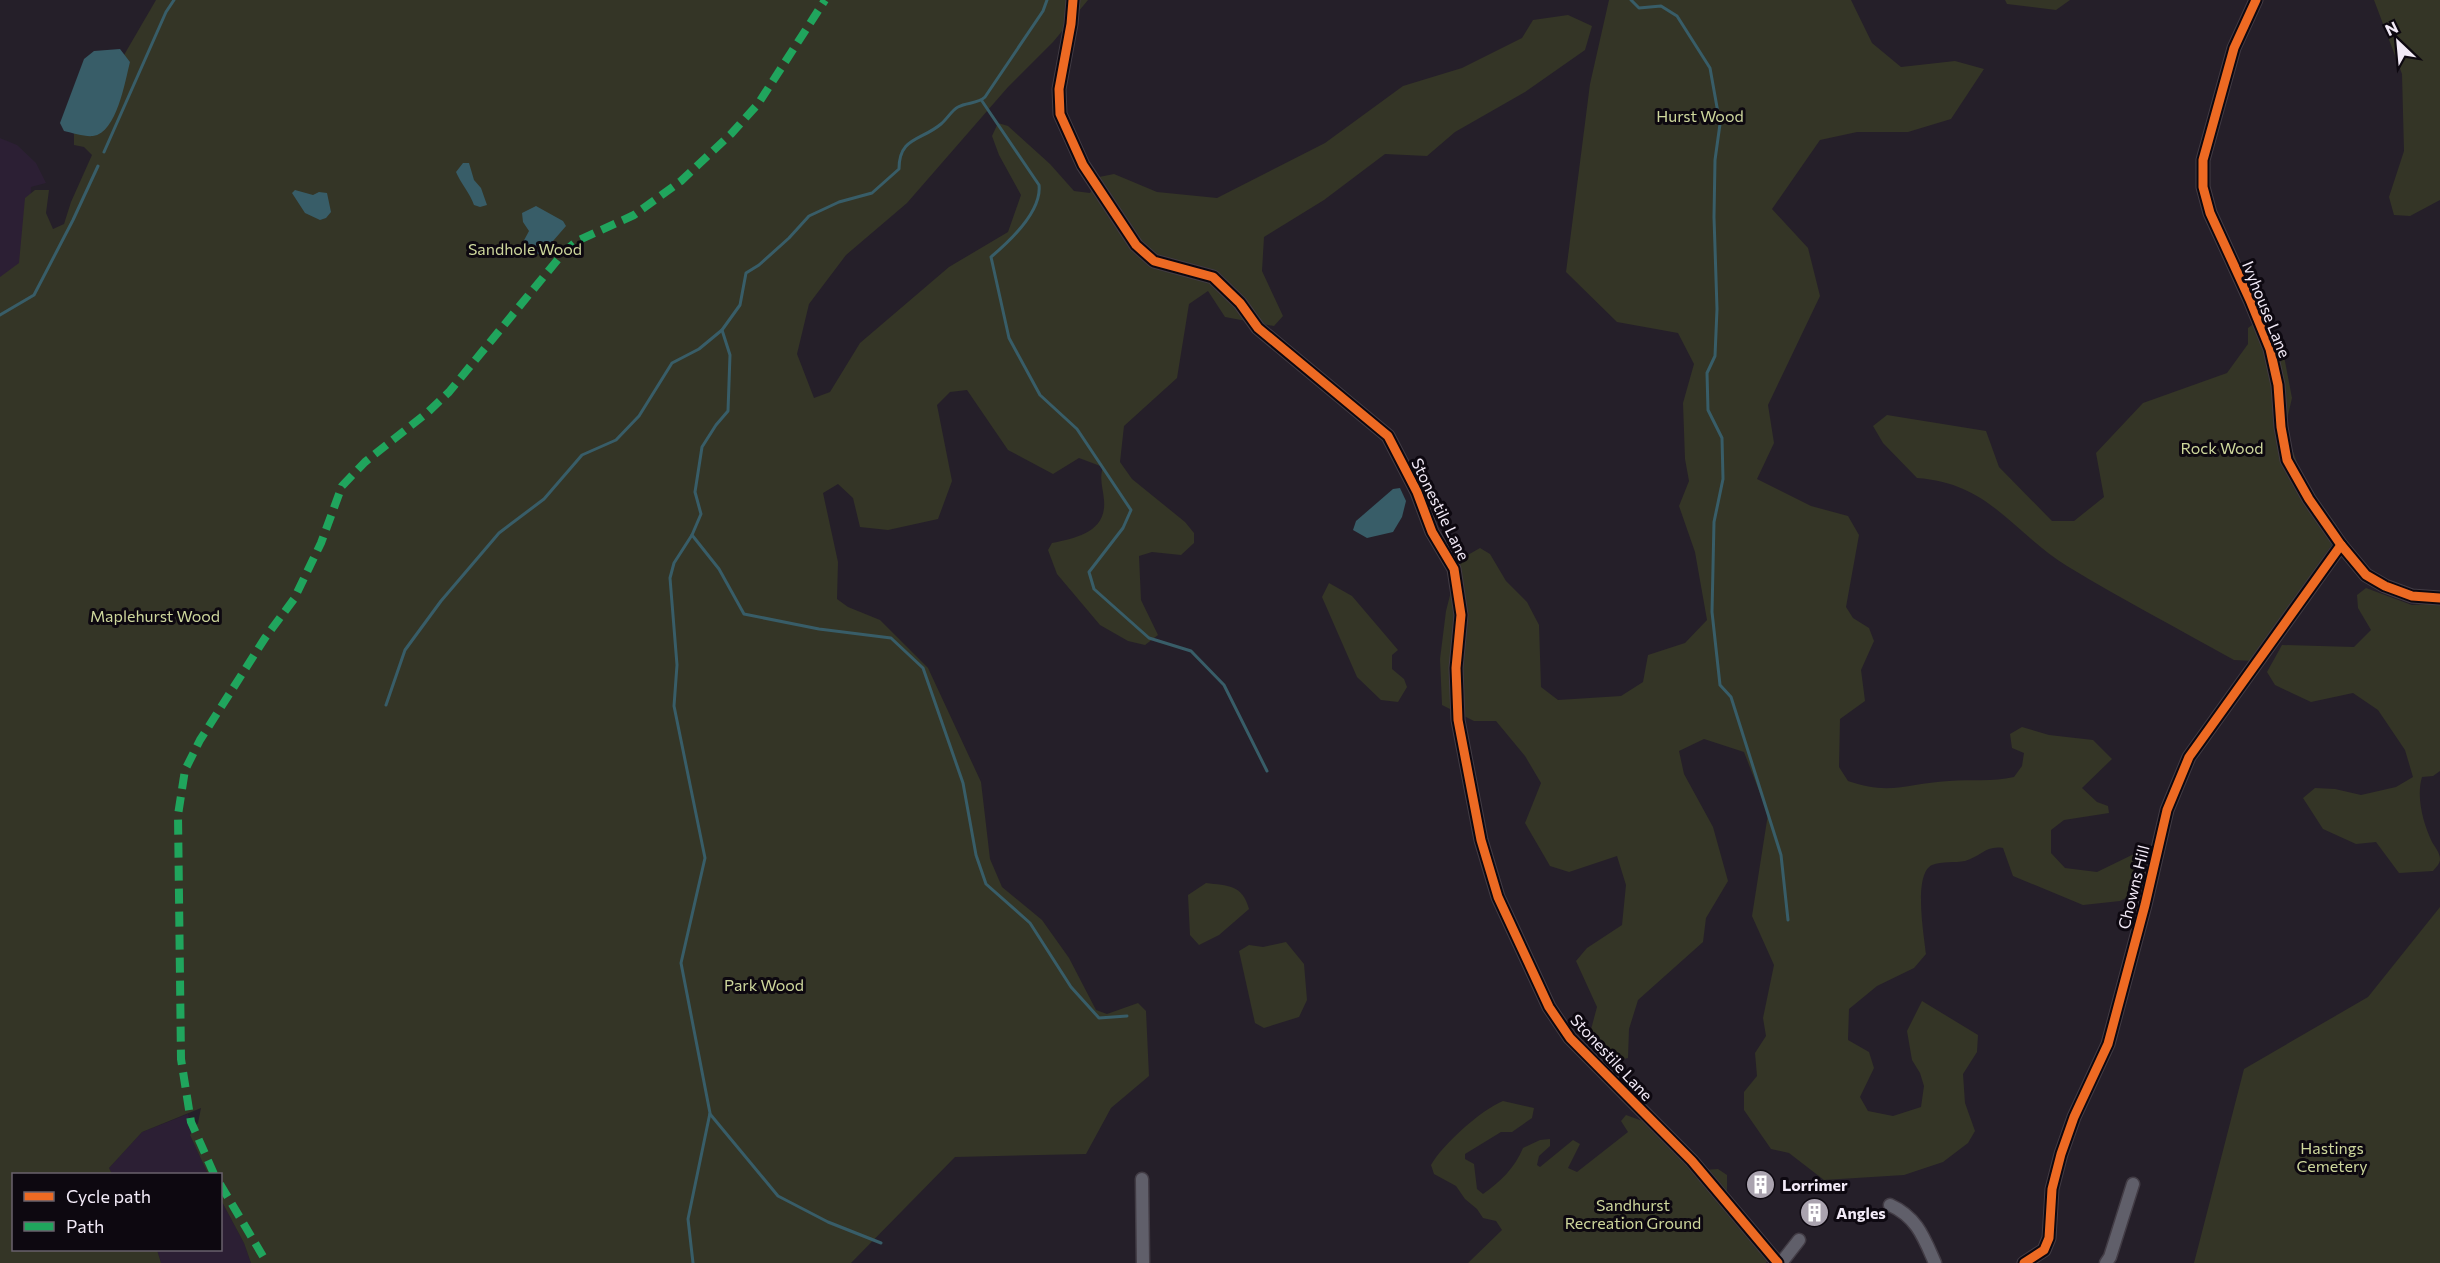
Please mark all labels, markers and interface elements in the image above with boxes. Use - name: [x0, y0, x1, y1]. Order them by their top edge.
- north arrow: [2368, 12, 2428, 72]
- text: N: [2382, 17, 2401, 39]
- park label: Hurst Wood: [1656, 106, 1744, 125]
- park label: Sandhole Wood: [468, 239, 582, 258]
- street label: Ivyhouse Lane: [2239, 258, 2295, 360]
- park label: Rock Wood: [2181, 438, 2263, 457]
- street label: Stonestile Lane: [1408, 455, 1474, 563]
- park label: Maplehurst Wood: [90, 606, 220, 625]
- street label: Chowns Hill: [2113, 843, 2153, 931]
- park label: Park Wood: [724, 975, 804, 994]
- street label: Stonestile Lane: [1567, 1010, 1657, 1104]
- park label: Hastings Cemetery: [2296, 1138, 2368, 1175]
- building icon: Lorrimer: [1745, 1168, 1777, 1200]
- legend: [12, 1173, 222, 1251]
- place label: Lorrimer: [1782, 1175, 1848, 1194]
- text: Cycle path: [66, 1185, 151, 1207]
- park label: Sandhurst Recreation Ground: [1565, 1195, 1701, 1232]
- building icon: Angles: [1799, 1196, 1831, 1228]
- place label: Angles: [1836, 1203, 1886, 1222]
- text: Path: [66, 1215, 104, 1237]

